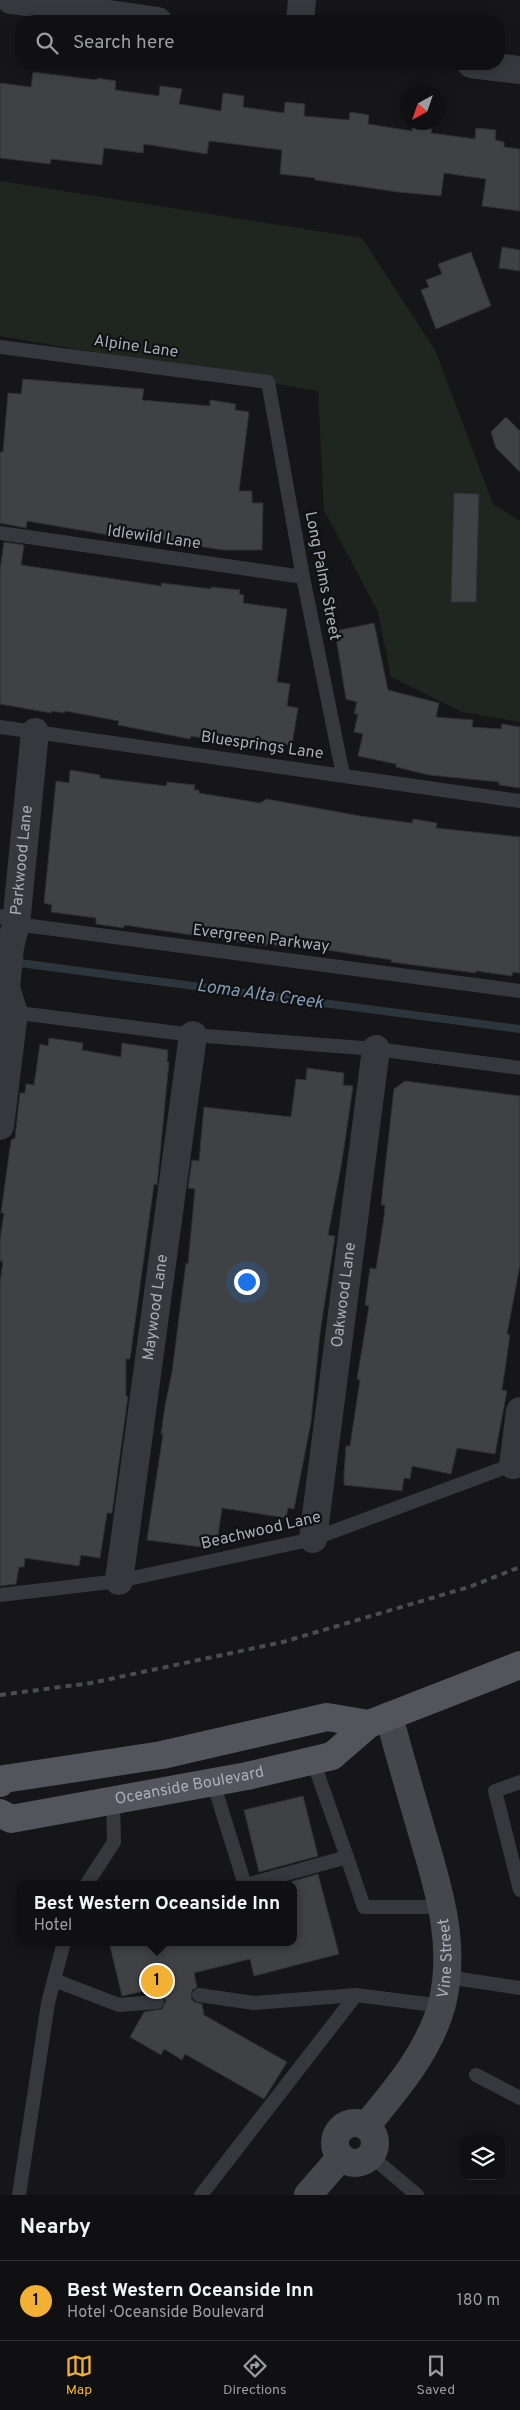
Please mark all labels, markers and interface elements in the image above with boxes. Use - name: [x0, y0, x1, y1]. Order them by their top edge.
- search box: [15, 15, 505, 70]
- icon: search: [33, 29, 61, 57]
- text: Search here: [73, 31, 175, 55]
- north arrow: [400, 85, 445, 130]
- street label: Alpine Lane: [92, 331, 180, 363]
- street label: Long Palms Street: [300, 510, 344, 642]
- street label: Idlewild Lane: [106, 522, 202, 554]
- street label: Bluesprings Lane: [199, 727, 325, 765]
- street label: Parkwood Lane: [7, 804, 38, 916]
- street label: Evergreen Parkway: [191, 921, 331, 957]
- water label: Loma Alta Creek: [195, 975, 326, 1015]
- street label: Oakwood Lane: [328, 1241, 361, 1349]
- street label: Maywood Lane: [139, 1253, 173, 1362]
- your location: [234, 1269, 260, 1295]
- street label: Beachwood Lane: [199, 1507, 323, 1555]
- street label: Oceanside Boulevard: [113, 1762, 266, 1810]
- popup: [17, 1881, 297, 1946]
- text: Best Western Oceanside Inn: [34, 1892, 280, 1916]
- text: Hotel: [34, 1916, 72, 1936]
- street label: Vine Street: [434, 1917, 457, 2000]
- pin: 1: [141, 1962, 173, 2000]
- map controls: [460, 2135, 505, 2180]
- button: layers: [460, 2135, 505, 2180]
- text: Nearby: [20, 2214, 91, 2241]
- text: Best Western Oceanside Inn: [67, 2279, 314, 2303]
- text: 1: [33, 2291, 39, 2311]
- text: 180 m: [457, 2291, 500, 2311]
- text: Hotel · Oceanside Boulevard: [67, 2303, 264, 2323]
- tab: Map: [65, 2352, 93, 2399]
- tab: Directions: [223, 2352, 287, 2399]
- tab: Saved: [417, 2352, 455, 2399]

